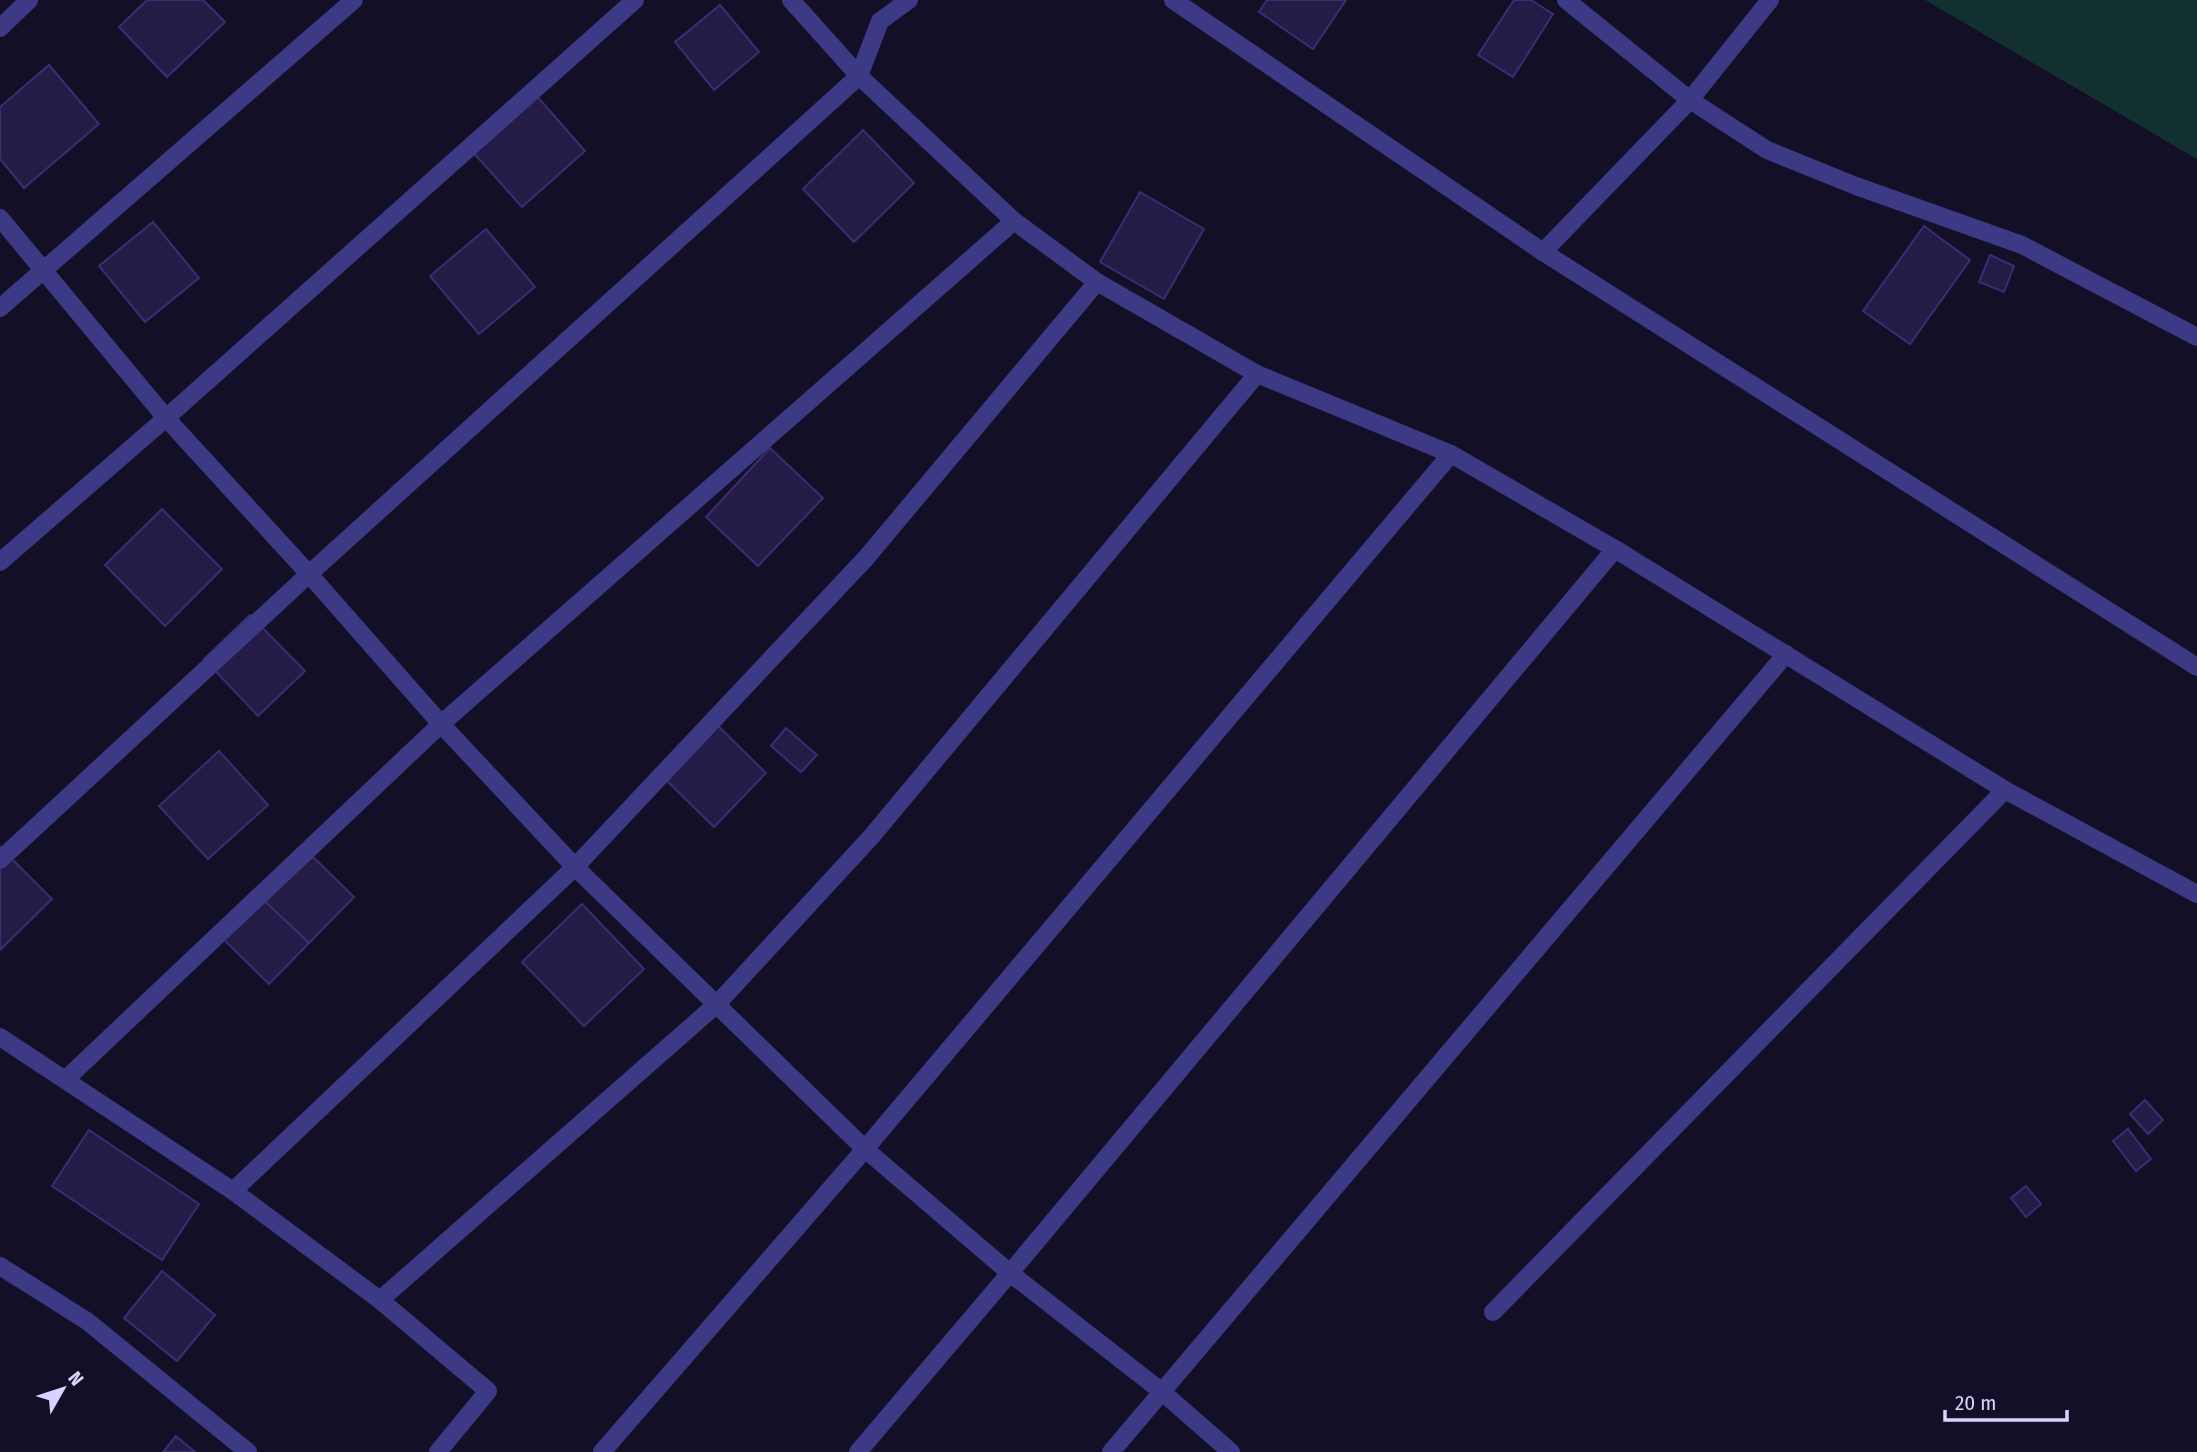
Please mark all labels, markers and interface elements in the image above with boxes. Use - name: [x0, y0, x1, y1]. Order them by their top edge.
- north arrow: [28, 1354, 98, 1424]
- text: N: [63, 1367, 88, 1390]
- scale bar: [1945, 1378, 2068, 1422]
- text: 20 m: [1955, 1390, 1996, 1416]

